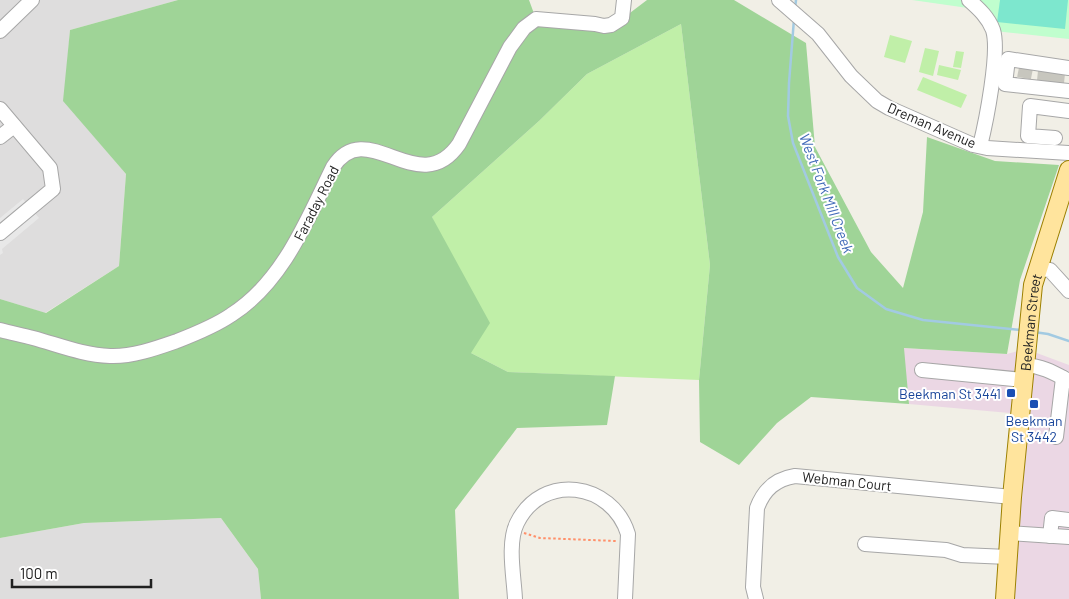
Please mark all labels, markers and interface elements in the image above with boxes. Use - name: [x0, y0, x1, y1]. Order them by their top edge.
- street label: Dreman Avenue: [885, 99, 979, 151]
- water label: West Fork Mill Creek: [796, 131, 858, 256]
- street label: Faraday Road: [290, 163, 342, 243]
- street label: Beekman Street: [1016, 271, 1045, 372]
- place label: Beekman St 3441: [899, 385, 1001, 402]
- marker: Beekman St 3441: [1005, 387, 1017, 399]
- marker: Beekman St 3442: [1028, 398, 1040, 410]
- place label: Beekman St 3442: [1006, 412, 1063, 445]
- street label: Webman Court: [801, 468, 893, 494]
- scale bar: [12, 556, 151, 588]
- text: 100 m: [20, 564, 58, 582]

